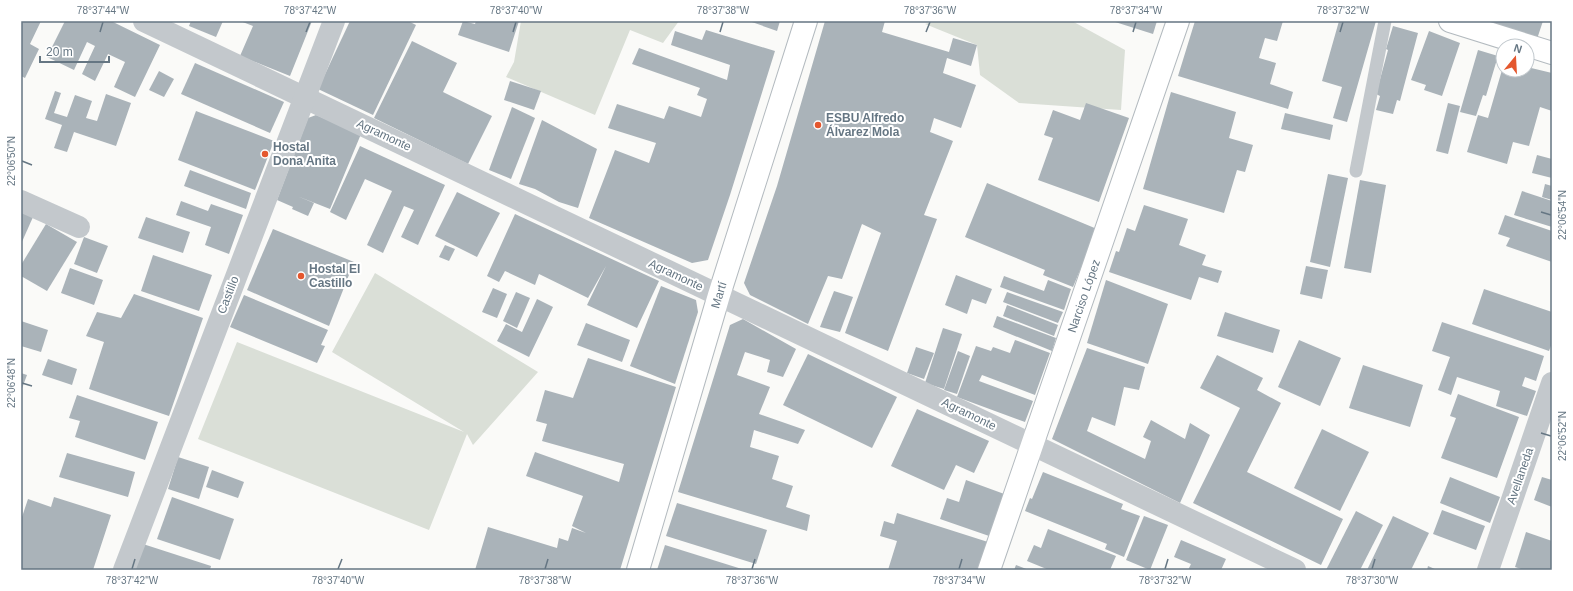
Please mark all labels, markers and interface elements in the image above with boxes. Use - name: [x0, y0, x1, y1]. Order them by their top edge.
- text: 78°37'44"W: [77, 5, 130, 16]
- text: 78°37'42"W: [284, 5, 337, 16]
- text: 78°37'40"W: [490, 5, 543, 16]
- text: 78°37'38"W: [697, 5, 750, 16]
- text: 78°37'36"W: [904, 5, 957, 16]
- text: 78°37'34"W: [1110, 5, 1163, 16]
- text: 78°37'32"W: [1317, 5, 1370, 16]
- scale bar: [40, 38, 109, 64]
- north arrow: [1495, 38, 1535, 78]
- text: N: [1512, 42, 1524, 55]
- text: 20 m: [46, 45, 73, 59]
- place label: ESBU Alfredo Álvarez Mola: [826, 111, 904, 139]
- street label: Agramonte: [354, 116, 414, 154]
- marker: ESBU Alfredo Álvarez Mola: [813, 120, 823, 130]
- text: 22°06'50"N: [6, 136, 17, 186]
- place label: Hostal Dona Anita: [273, 140, 336, 168]
- marker: Hostal Dona Anita: [260, 149, 270, 159]
- text: 22°06'54"N: [1557, 190, 1568, 240]
- street label: Agramonte: [646, 256, 706, 294]
- street label: Narciso López: [1065, 257, 1103, 335]
- place label: Hostal El Castillo: [309, 262, 360, 290]
- marker: Hostal El Castillo: [296, 271, 306, 281]
- street label: Castillo: [214, 274, 242, 316]
- street label: Martí: [708, 279, 730, 310]
- text: 22°06'48"N: [6, 358, 17, 408]
- street label: Agramonte: [940, 395, 999, 433]
- text: 22°06'52"N: [1557, 411, 1568, 461]
- street label: Avellaneda: [1504, 445, 1536, 506]
- text: 78°37'42"W: [106, 575, 159, 586]
- text: 78°37'40"W: [312, 575, 365, 586]
- text: 78°37'38"W: [519, 575, 572, 586]
- text: 78°37'36"W: [726, 575, 779, 586]
- text: 78°37'34"W: [933, 575, 986, 586]
- text: 78°37'32"W: [1139, 575, 1192, 586]
- text: 78°37'30"W: [1346, 575, 1399, 586]

